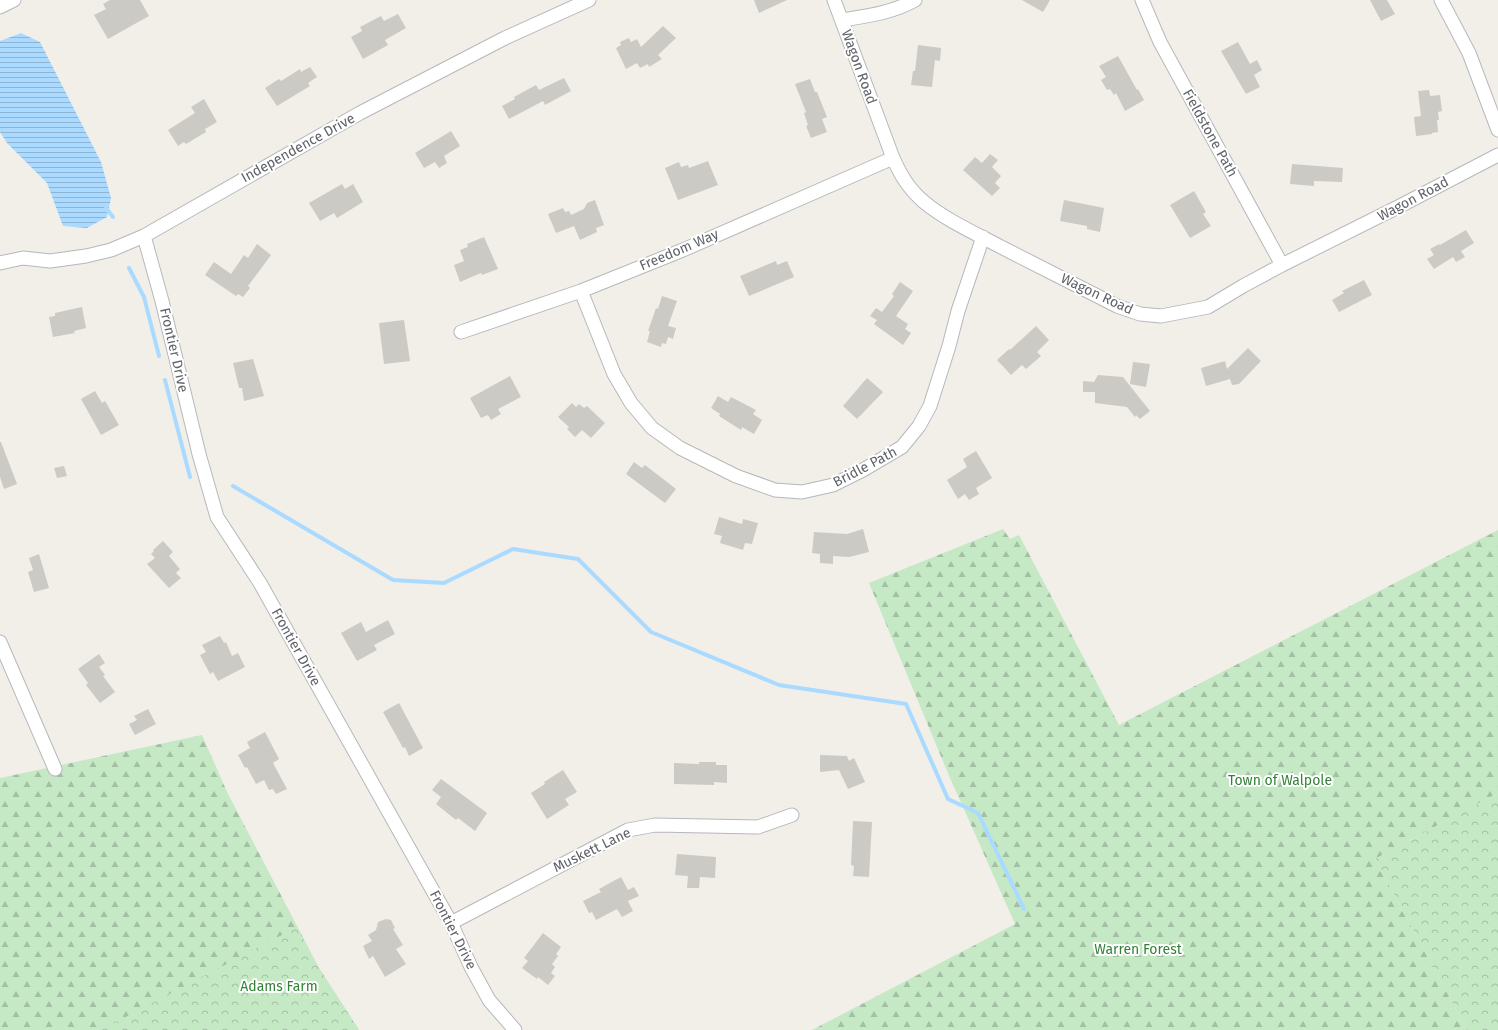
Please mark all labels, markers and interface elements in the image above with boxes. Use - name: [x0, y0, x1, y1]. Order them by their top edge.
- street label: Wagon Road: [838, 27, 880, 107]
- street label: Fieldstone Path: [1179, 86, 1241, 180]
- street label: Independence Drive: [238, 110, 358, 186]
- street label: Wagon Road: [1375, 173, 1451, 225]
- street label: Freedom Way: [637, 226, 721, 274]
- street label: Wagon Road: [1058, 270, 1136, 318]
- street label: Frontier Drive: [156, 306, 192, 394]
- street label: Bridle Path: [830, 443, 900, 491]
- street label: Frontier Drive: [268, 605, 324, 689]
- park label: Town of Walpole: [1228, 772, 1332, 789]
- street label: Muskett Lane: [550, 824, 634, 876]
- street label: Frontier Drive: [426, 888, 480, 972]
- park label: Warren Forest: [1094, 941, 1183, 958]
- park label: Adams Farm: [240, 978, 318, 995]

